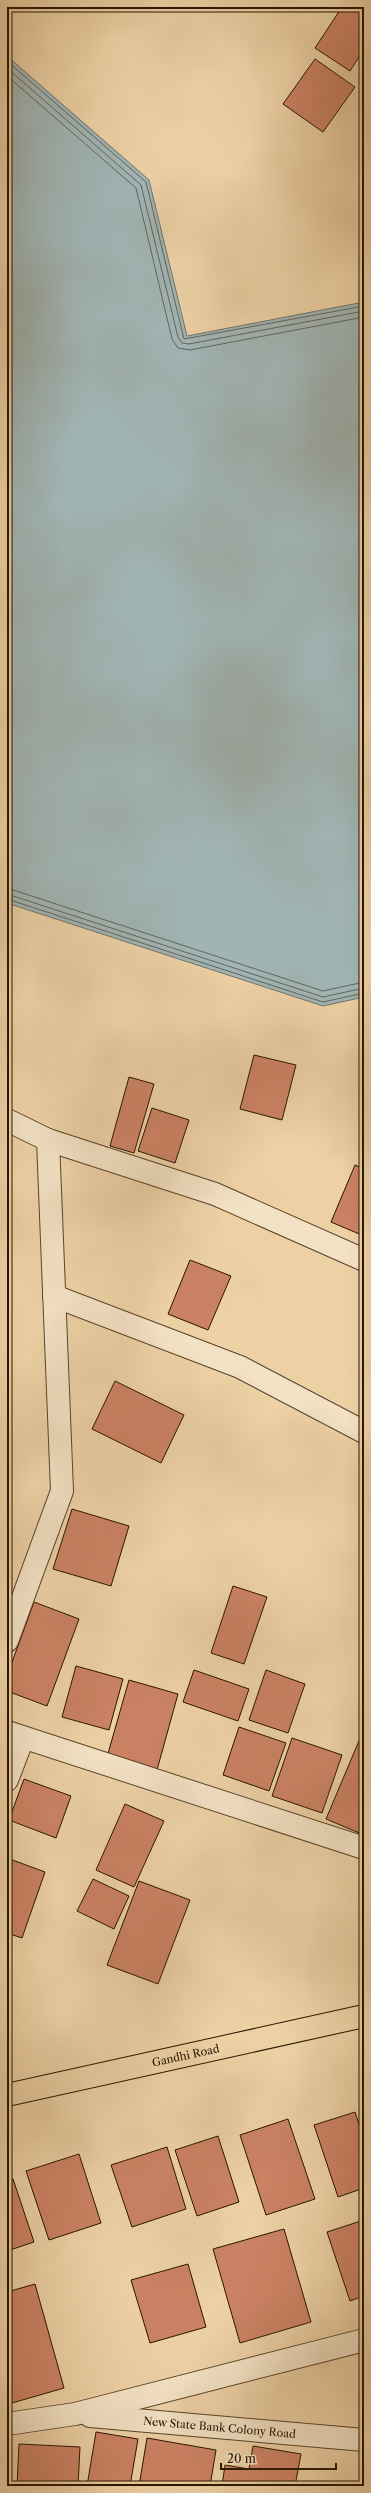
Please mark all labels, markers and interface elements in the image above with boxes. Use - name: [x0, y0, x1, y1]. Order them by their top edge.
- street label: Gandhi Road: [151, 2041, 221, 2070]
- street label: New State Bank Colony Road: [143, 2414, 297, 2441]
- scale bar: [221, 2445, 336, 2471]
- text: 20 m: [227, 2451, 256, 2466]

